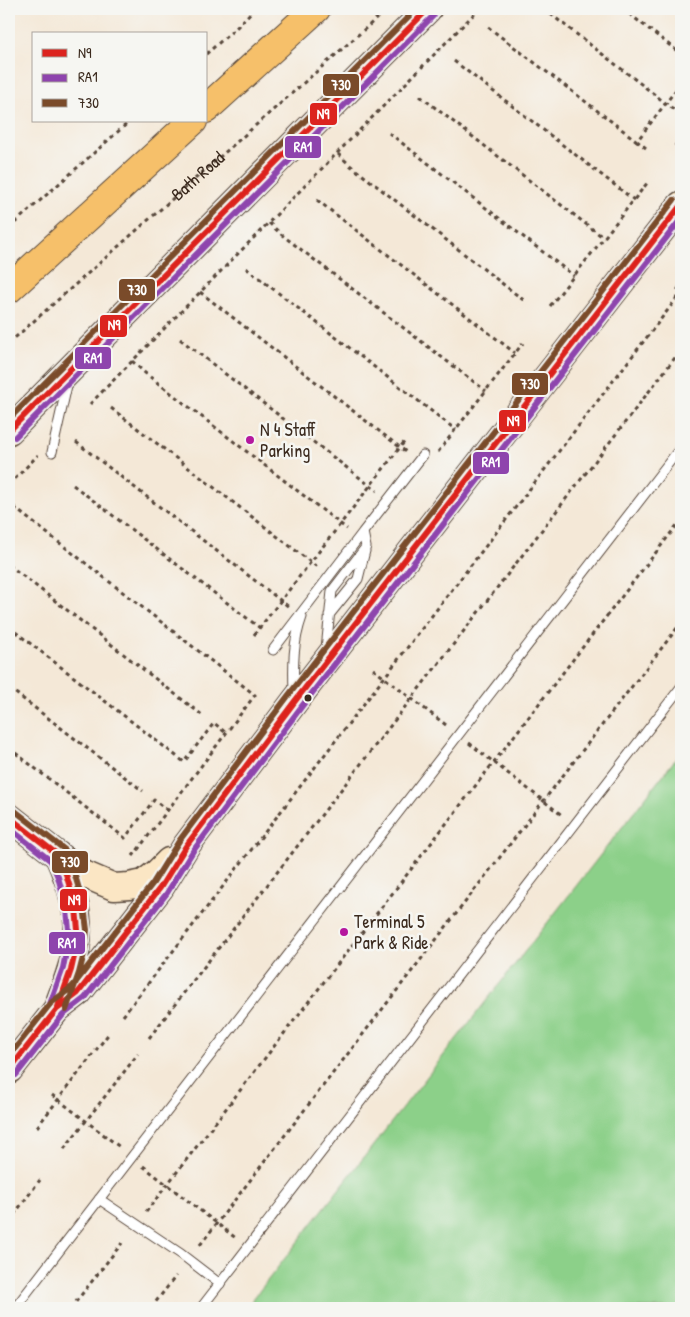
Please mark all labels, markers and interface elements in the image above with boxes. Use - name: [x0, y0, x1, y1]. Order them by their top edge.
- legend: [32, 32, 208, 122]
- text: N9: [78, 42, 92, 63]
- text: RA1: [78, 66, 98, 87]
- line badge: 730: [322, 73, 360, 97]
- text: 730: [330, 75, 351, 94]
- text: 730: [78, 92, 99, 113]
- line badge: N9: [309, 102, 338, 126]
- text: N9: [317, 104, 330, 123]
- line badge: RA1: [284, 135, 322, 159]
- text: RA1: [294, 137, 312, 156]
- street label: Bath Road: [165, 145, 230, 206]
- line badge: 730: [118, 278, 156, 302]
- text: 730: [126, 280, 147, 299]
- line badge: N9: [99, 314, 128, 338]
- text: N9: [108, 315, 121, 334]
- line badge: RA1: [74, 346, 112, 370]
- text: RA1: [84, 348, 102, 367]
- line badge: 730: [511, 372, 549, 396]
- text: 730: [519, 374, 540, 393]
- line badge: N9: [498, 409, 527, 433]
- text: N9: [507, 411, 520, 430]
- place label: N 4 Staff Parking: [260, 417, 316, 463]
- marker: N 4 Staff Parking: [244, 434, 256, 446]
- line badge: RA1: [472, 451, 510, 475]
- text: RA1: [482, 452, 500, 471]
- unlabelled marker: [303, 693, 313, 703]
- line badge: 730: [51, 850, 89, 874]
- text: 730: [59, 852, 80, 871]
- line badge: N9: [59, 888, 88, 912]
- text: N9: [68, 890, 81, 909]
- place label: Terminal 5 Park & Ride: [354, 909, 428, 955]
- marker: Terminal 5 Park & Ride: [338, 926, 350, 938]
- line badge: RA1: [48, 931, 86, 955]
- text: RA1: [58, 933, 76, 952]

